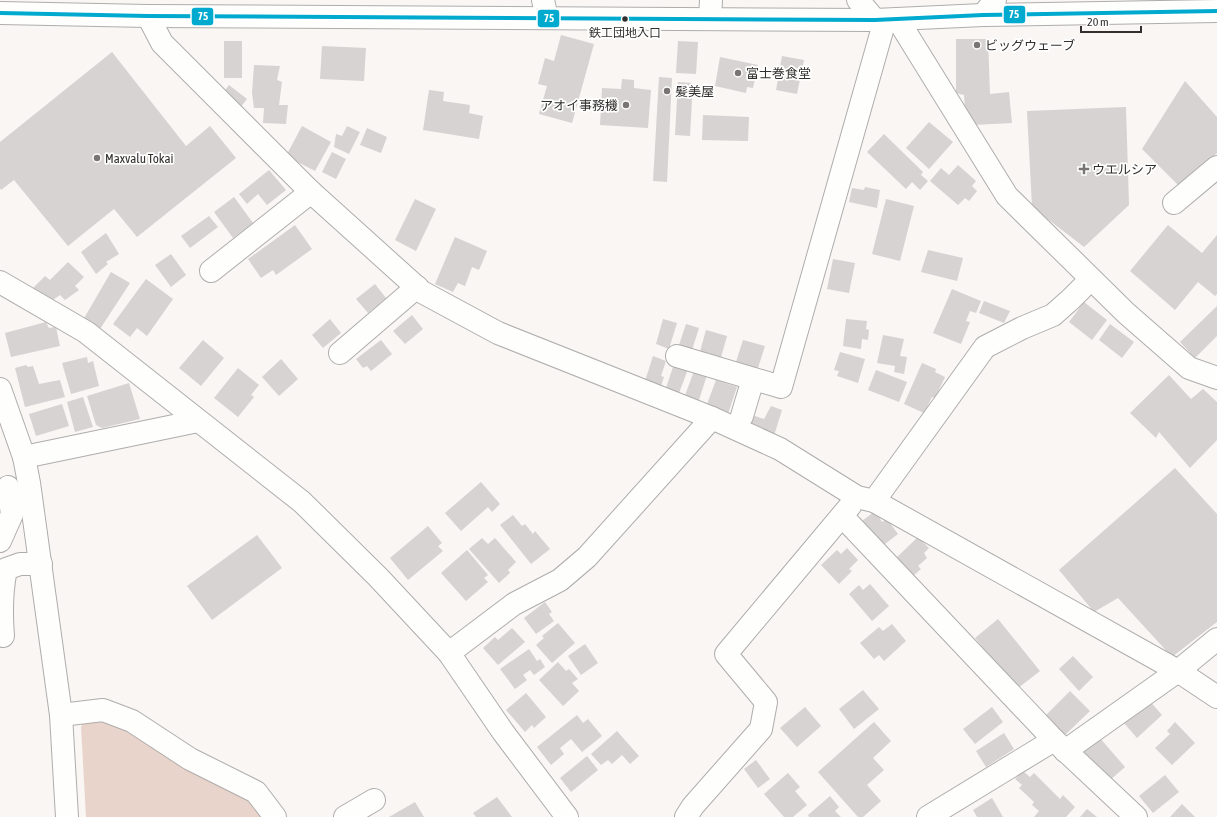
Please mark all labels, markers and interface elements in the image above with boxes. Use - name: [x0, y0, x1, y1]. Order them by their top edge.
- line badge: 75: [1003, 5, 1026, 24]
- line badge: 75: [191, 7, 214, 26]
- text: 75: [1009, 8, 1019, 20]
- scale bar: [1081, 8, 1141, 34]
- line badge: 75: [537, 9, 560, 28]
- text: 75: [198, 10, 208, 22]
- text: 75: [544, 12, 554, 24]
- marker: 鉄工団地入口: [620, 14, 630, 24]
- text: 20 m: [1087, 15, 1109, 29]
- place label: 鉄工団地入口: [589, 26, 661, 40]
- place label: ビッグウェーブ: [985, 38, 1075, 53]
- marker: ビッグウェーブ: [972, 40, 982, 50]
- place label: 富士巻食堂: [746, 66, 811, 81]
- marker: 富士巻食堂: [733, 68, 743, 78]
- place label: 髪美屋: [675, 84, 714, 99]
- marker: 髪美屋: [662, 86, 672, 96]
- place label: アオイ事務機: [540, 98, 618, 113]
- marker: アオイ事務機: [621, 100, 631, 110]
- place label: Maxvalu Tokai: [105, 151, 174, 166]
- marker: Maxvalu Tokai: [92, 153, 102, 163]
- place label: ウエルシア: [1092, 162, 1157, 177]
- marker: ウエルシア: [1079, 164, 1089, 174]

